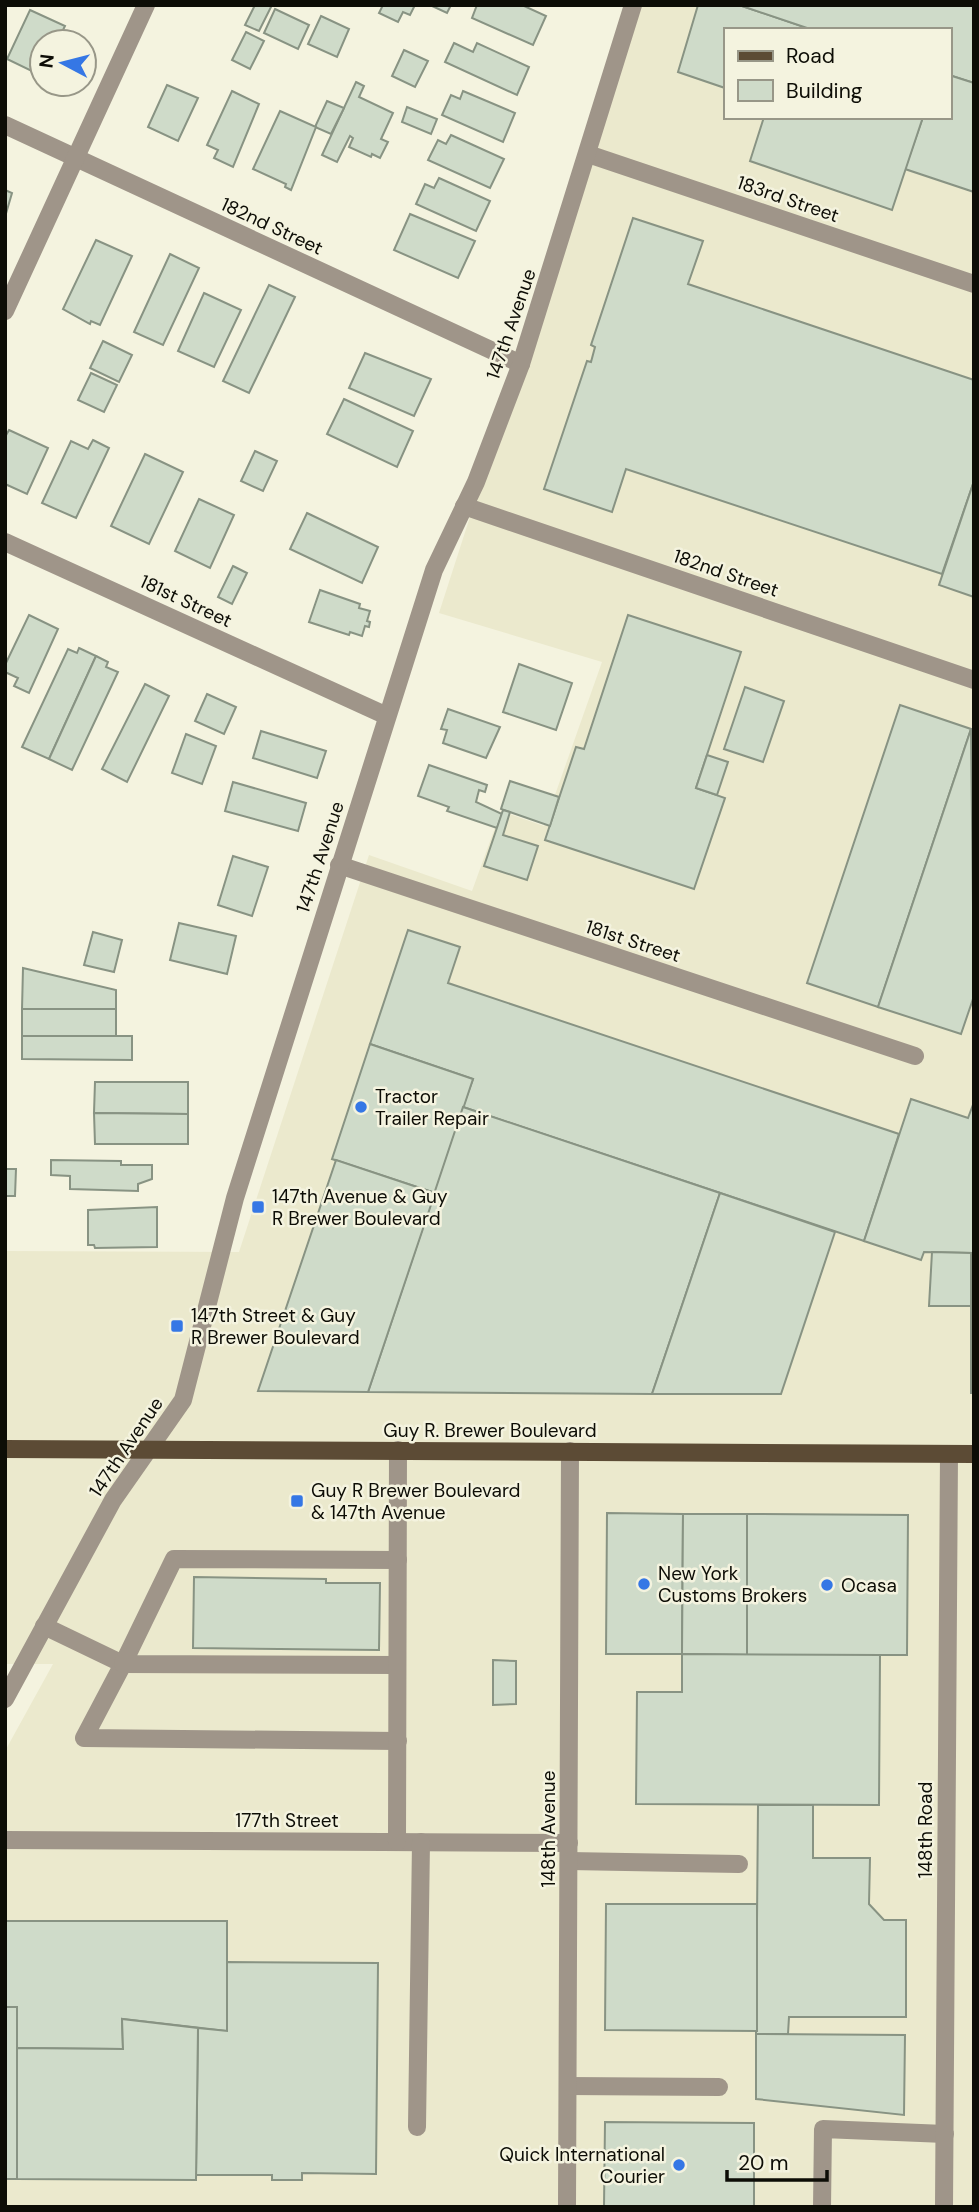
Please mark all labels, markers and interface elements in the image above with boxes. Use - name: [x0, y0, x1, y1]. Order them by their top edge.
- north arrow: [28, 28, 98, 98]
- legend: [724, 28, 951, 119]
- text: Road: [786, 42, 835, 70]
- text: N: [33, 53, 60, 69]
- text: Building: [786, 77, 863, 105]
- street label: 183rd Street: [734, 170, 842, 228]
- street label: 182nd Street: [217, 191, 327, 261]
- street label: 147th Avenue: [480, 265, 542, 383]
- street label: 182nd Street: [670, 543, 782, 603]
- street label: 181st Street: [136, 569, 236, 633]
- street label: 147th Avenue: [290, 798, 350, 916]
- street label: 181st Street: [582, 914, 684, 968]
- place label: Tractor Trailer Repair: [375, 1084, 489, 1131]
- marker: Tractor Trailer Repair: [353, 1099, 369, 1115]
- place label: 147th Avenue & Guy R Brewer Boulevard: [272, 1184, 448, 1231]
- marker: 147th Avenue & Guy R Brewer Boulevard: [250, 1199, 266, 1215]
- place label: 147th Street & Guy R Brewer Boulevard: [191, 1303, 360, 1350]
- marker: 147th Street & Guy R Brewer Boulevard: [169, 1318, 185, 1334]
- street label: 147th Avenue: [83, 1392, 169, 1502]
- street label: Guy R. Brewer Boulevard: [383, 1418, 597, 1443]
- place label: Guy R Brewer Boulevard & 147th Avenue: [311, 1478, 521, 1525]
- marker: Guy R Brewer Boulevard & 147th Avenue: [289, 1493, 305, 1509]
- place label: New York Customs Brokers: [658, 1561, 807, 1608]
- place label: Ocasa: [841, 1573, 897, 1598]
- marker: New York Customs Brokers: [636, 1576, 652, 1592]
- marker: Ocasa: [819, 1577, 835, 1593]
- street label: 148th Avenue: [536, 1770, 561, 1888]
- street label: 148th Road: [913, 1782, 938, 1878]
- street label: 177th Street: [235, 1808, 339, 1833]
- scale bar: [727, 2138, 827, 2182]
- place label: Quick International Courier: [499, 2142, 665, 2189]
- text: 20 m: [738, 2149, 789, 2177]
- marker: Quick International Courier: [671, 2157, 687, 2173]

